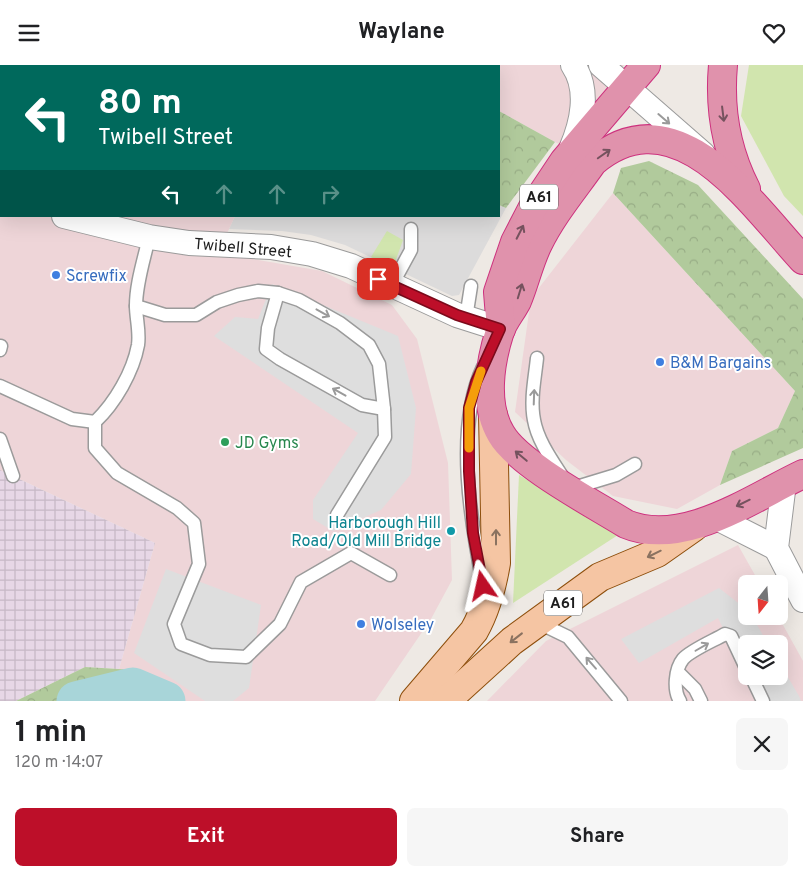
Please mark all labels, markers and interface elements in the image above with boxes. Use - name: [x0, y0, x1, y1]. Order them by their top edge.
- icon: menu: [15, 19, 43, 47]
- text: Waylane: [358, 19, 445, 46]
- icon: heart: [760, 19, 788, 47]
- text: 80 m: [98, 82, 182, 126]
- icon: left: [15, 85, 80, 150]
- one-way arrow: [718, 105, 728, 121]
- one-way arrow: [658, 114, 671, 125]
- text: Twibell Street: [98, 125, 233, 152]
- one-way arrow: [596, 149, 610, 159]
- icon: left: [157, 180, 185, 208]
- icon: ahead: [210, 180, 238, 208]
- icon: ahead: [263, 180, 291, 208]
- icon: right: [316, 180, 344, 208]
- road number: A61: [520, 185, 558, 209]
- one-way arrow: [515, 225, 525, 240]
- street label: Twibell Street: [193, 235, 293, 263]
- pin: [357, 258, 399, 300]
- icon: arrive: [364, 265, 392, 293]
- place label: Screwfix: [66, 267, 127, 287]
- marker: Screwfix: [50, 269, 62, 281]
- one-way arrow: [515, 283, 525, 299]
- one-way arrow: [315, 309, 329, 319]
- place label: B&M Bargains: [670, 354, 771, 374]
- marker: B&M Bargains: [654, 356, 666, 368]
- one-way arrow: [332, 387, 347, 397]
- one-way arrow: [529, 389, 538, 405]
- place label: JD Gyms: [235, 434, 299, 454]
- marker: JD Gyms: [219, 436, 231, 448]
- one-way arrow: [515, 450, 528, 461]
- one-way arrow: [736, 499, 751, 508]
- place label: Harborough Hill Road/Old Mill Bridge: [291, 514, 441, 552]
- marker: Harborough Hill Road/Old Mill Bridge: [445, 525, 457, 537]
- one-way arrow: [491, 529, 501, 546]
- one-way arrow: [646, 549, 661, 559]
- position arrow: [456, 559, 508, 611]
- north arrow: [738, 575, 788, 625]
- map controls: [738, 575, 788, 685]
- road number: A61: [544, 591, 582, 615]
- place label: Wolseley: [371, 616, 434, 636]
- marker: Wolseley: [355, 618, 367, 630]
- one-way arrow: [509, 632, 522, 643]
- button: layers: [738, 635, 788, 685]
- one-way arrow: [694, 642, 708, 652]
- one-way arrow: [585, 657, 596, 670]
- text: 1 min: [15, 715, 87, 752]
- button: close: [736, 718, 788, 770]
- text: 120 m · 14:07: [15, 753, 103, 773]
- button: Exit: [15, 808, 397, 866]
- button: Share: [407, 808, 788, 866]

